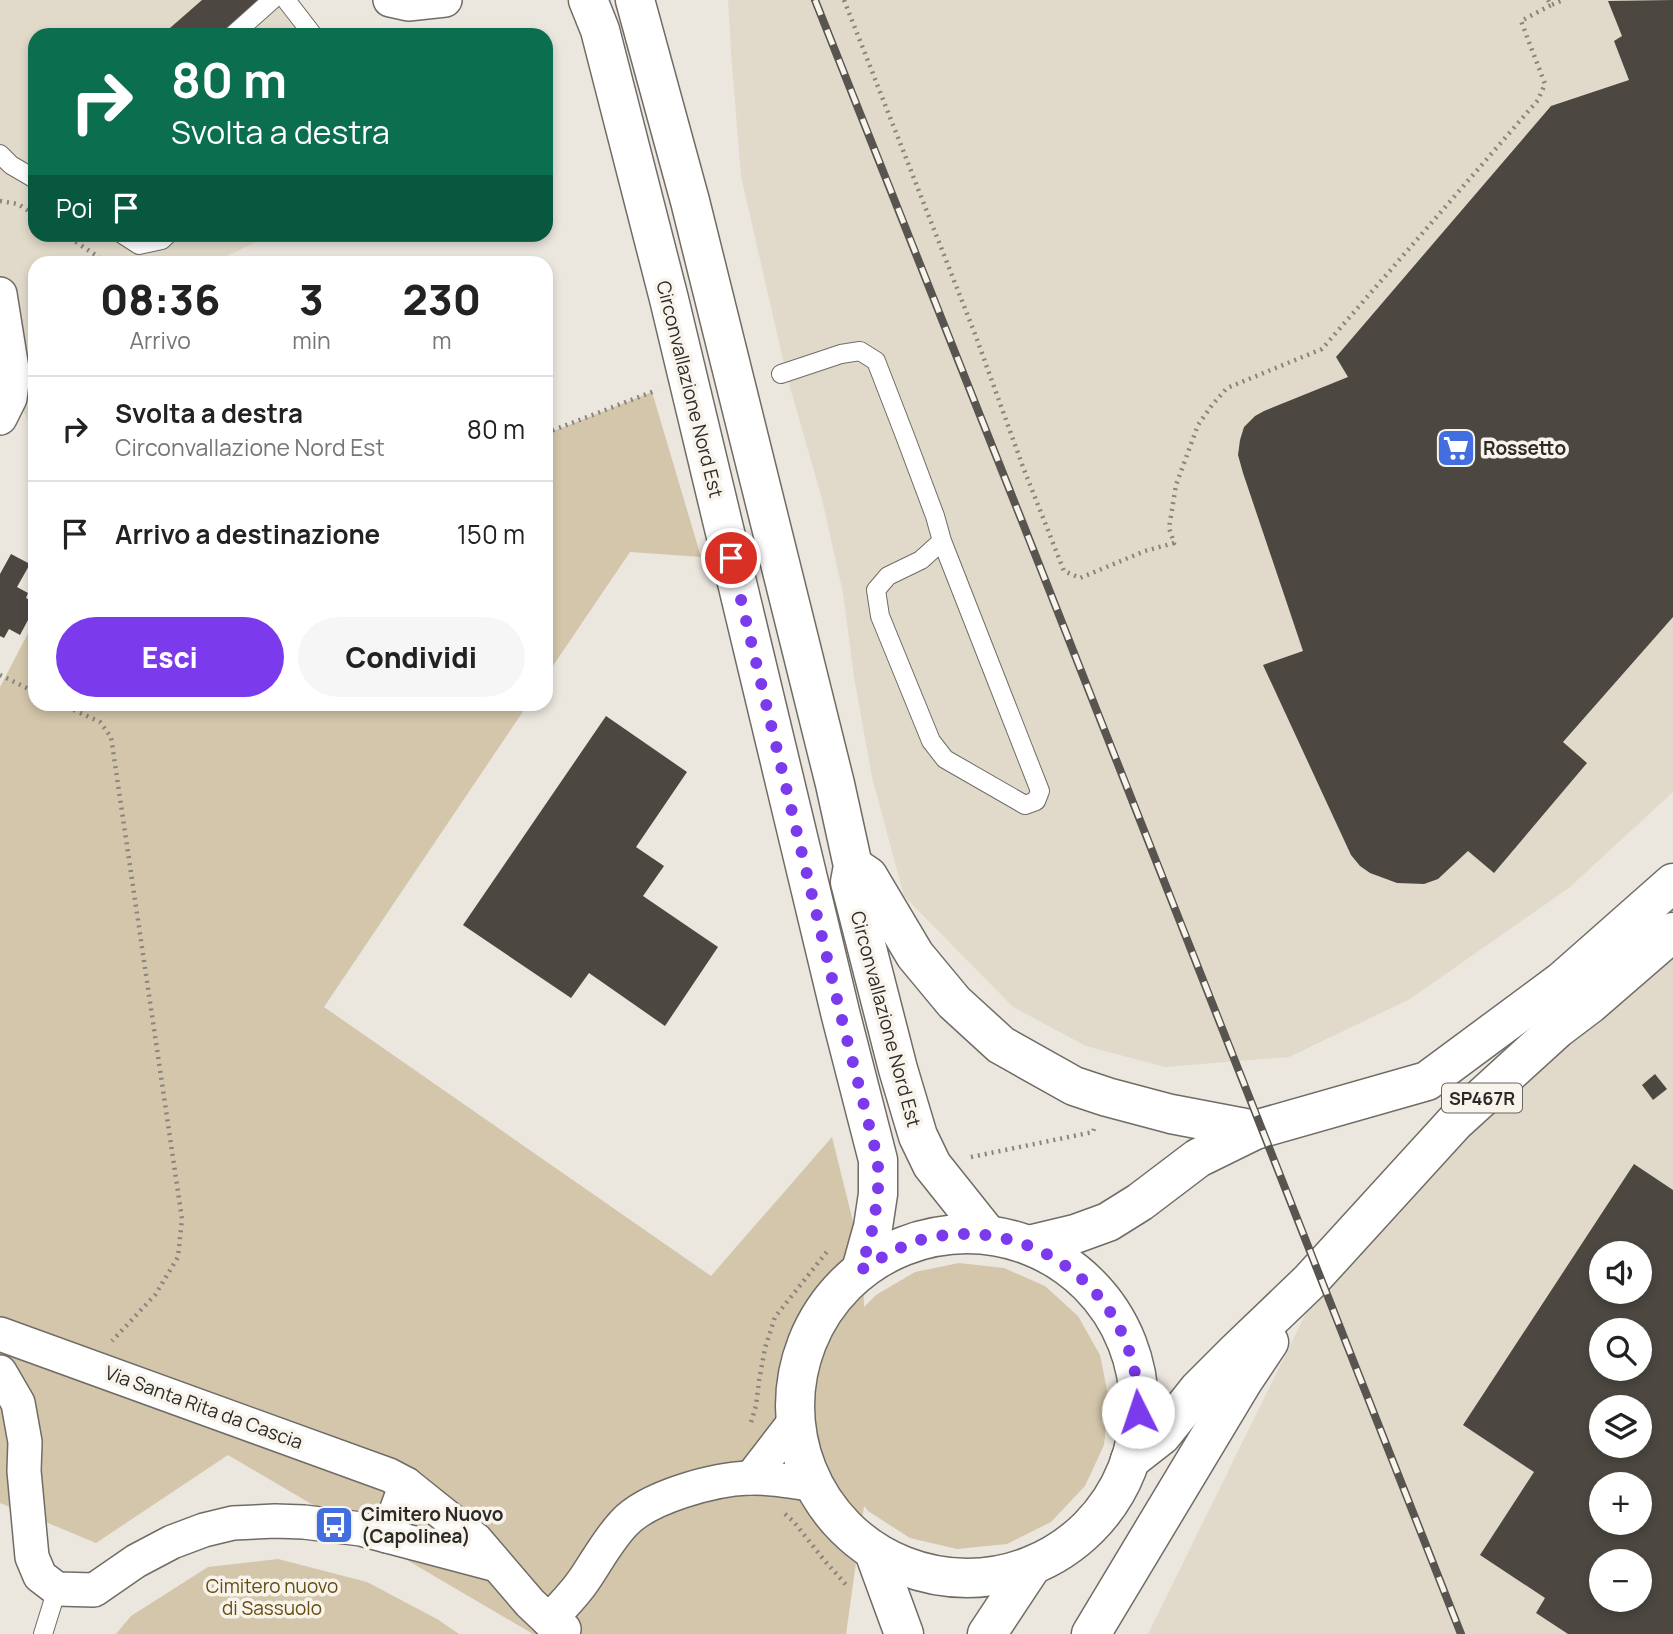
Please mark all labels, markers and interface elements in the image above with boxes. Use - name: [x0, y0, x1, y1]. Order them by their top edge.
- text: 80 m: [171, 46, 287, 113]
- icon: right: [56, 56, 147, 147]
- text: Svolta a destra: [171, 110, 390, 154]
- icon: arrive: [107, 189, 145, 227]
- text: Poi: [56, 190, 93, 226]
- text: 08:36: [100, 270, 220, 328]
- text: 3: [299, 270, 324, 328]
- text: 230: [403, 270, 481, 328]
- street label: Circonvallazione Nord Est: [650, 278, 730, 500]
- text: Arrivo: [129, 324, 191, 356]
- text: min: [292, 324, 331, 356]
- text: m: [432, 324, 452, 356]
- text: Svolta a destra: [115, 395, 303, 431]
- icon: right: [56, 410, 94, 448]
- text: 80 m: [467, 411, 525, 447]
- supermarket icon: Rossetto: [1435, 427, 1477, 469]
- text: Circonvallazione Nord Est: [115, 431, 385, 463]
- place label: Rossetto: [1483, 435, 1566, 461]
- icon: arrive: [56, 515, 94, 553]
- text: Arrivo a destinazione: [115, 516, 380, 552]
- text: 150 m: [457, 516, 525, 552]
- pin: [701, 528, 761, 588]
- icon: arrive: [712, 539, 750, 577]
- button: Esci: [56, 617, 284, 697]
- button: Condividi: [298, 617, 525, 697]
- street label: Circonvallazione Nord Est: [845, 908, 927, 1130]
- road number: SP467R: [1442, 1084, 1522, 1112]
- map controls: [1589, 1241, 1652, 1612]
- button: sound: [1589, 1241, 1652, 1304]
- button: search: [1589, 1318, 1652, 1381]
- street label: Via Santa Rita da Cascia: [101, 1359, 307, 1455]
- position arrow: [1101, 1375, 1175, 1449]
- button: layers: [1589, 1395, 1652, 1458]
- button: +: [1589, 1472, 1652, 1535]
- place label: Cimitero Nuovo (Capolinea): [361, 1501, 504, 1549]
- bus stop icon: Cimitero Nuovo (Capolinea): [313, 1504, 355, 1546]
- button: −: [1589, 1549, 1652, 1612]
- park label: Cimitero nuovo di Sassuolo: [206, 1573, 338, 1621]

